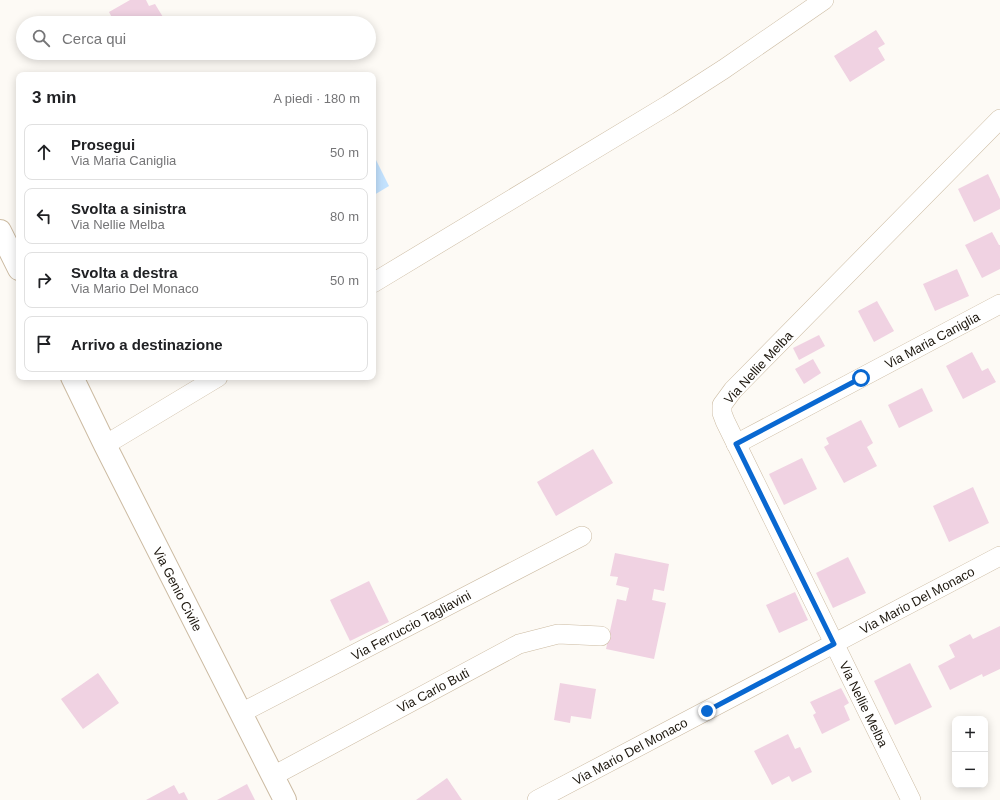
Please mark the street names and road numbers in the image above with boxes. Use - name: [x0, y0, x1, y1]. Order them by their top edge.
- street label: Via Maria Caniglia: [882, 309, 983, 372]
- street label: Via Nellie Melba: [721, 327, 796, 407]
- street label: Via Genio Civile: [150, 545, 205, 634]
- street label: Via Mario Del Monaco: [857, 564, 977, 637]
- street label: Via Ferruccio Tagliavini: [349, 588, 474, 663]
- street label: Via Nellie Melba: [836, 659, 891, 750]
- street label: Via Carlo Buti: [395, 665, 472, 716]
- street label: Via Mario Del Monaco: [570, 715, 690, 788]

